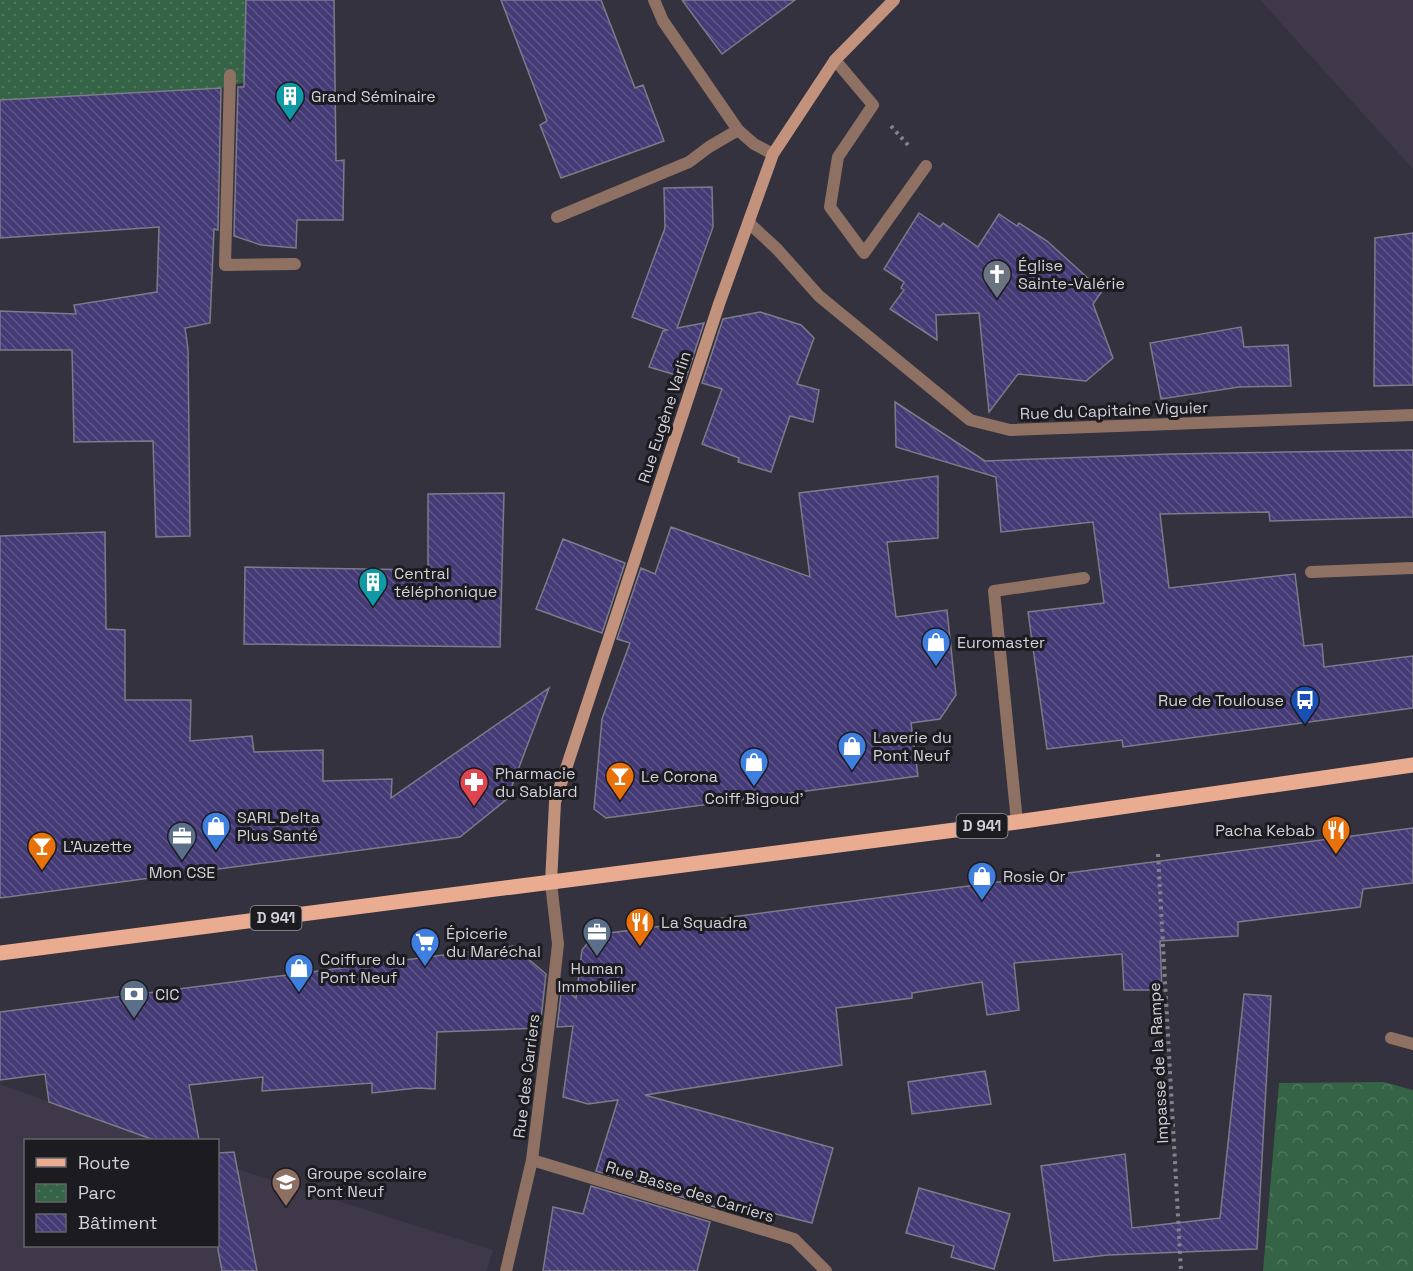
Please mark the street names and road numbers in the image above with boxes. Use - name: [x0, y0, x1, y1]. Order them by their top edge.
- street label: Rue Eugène Varlin: [633, 349, 696, 486]
- street label: Rue du Capitaine Viguier: [1020, 397, 1208, 424]
- road number: D 941: [956, 814, 1008, 838]
- road number: D 941: [250, 906, 302, 930]
- street label: Impasse de la Rampe: [1144, 982, 1173, 1144]
- street label: Rue des Carriers: [508, 1013, 545, 1139]
- street label: Rue Basse des Carriers: [603, 1156, 777, 1227]

